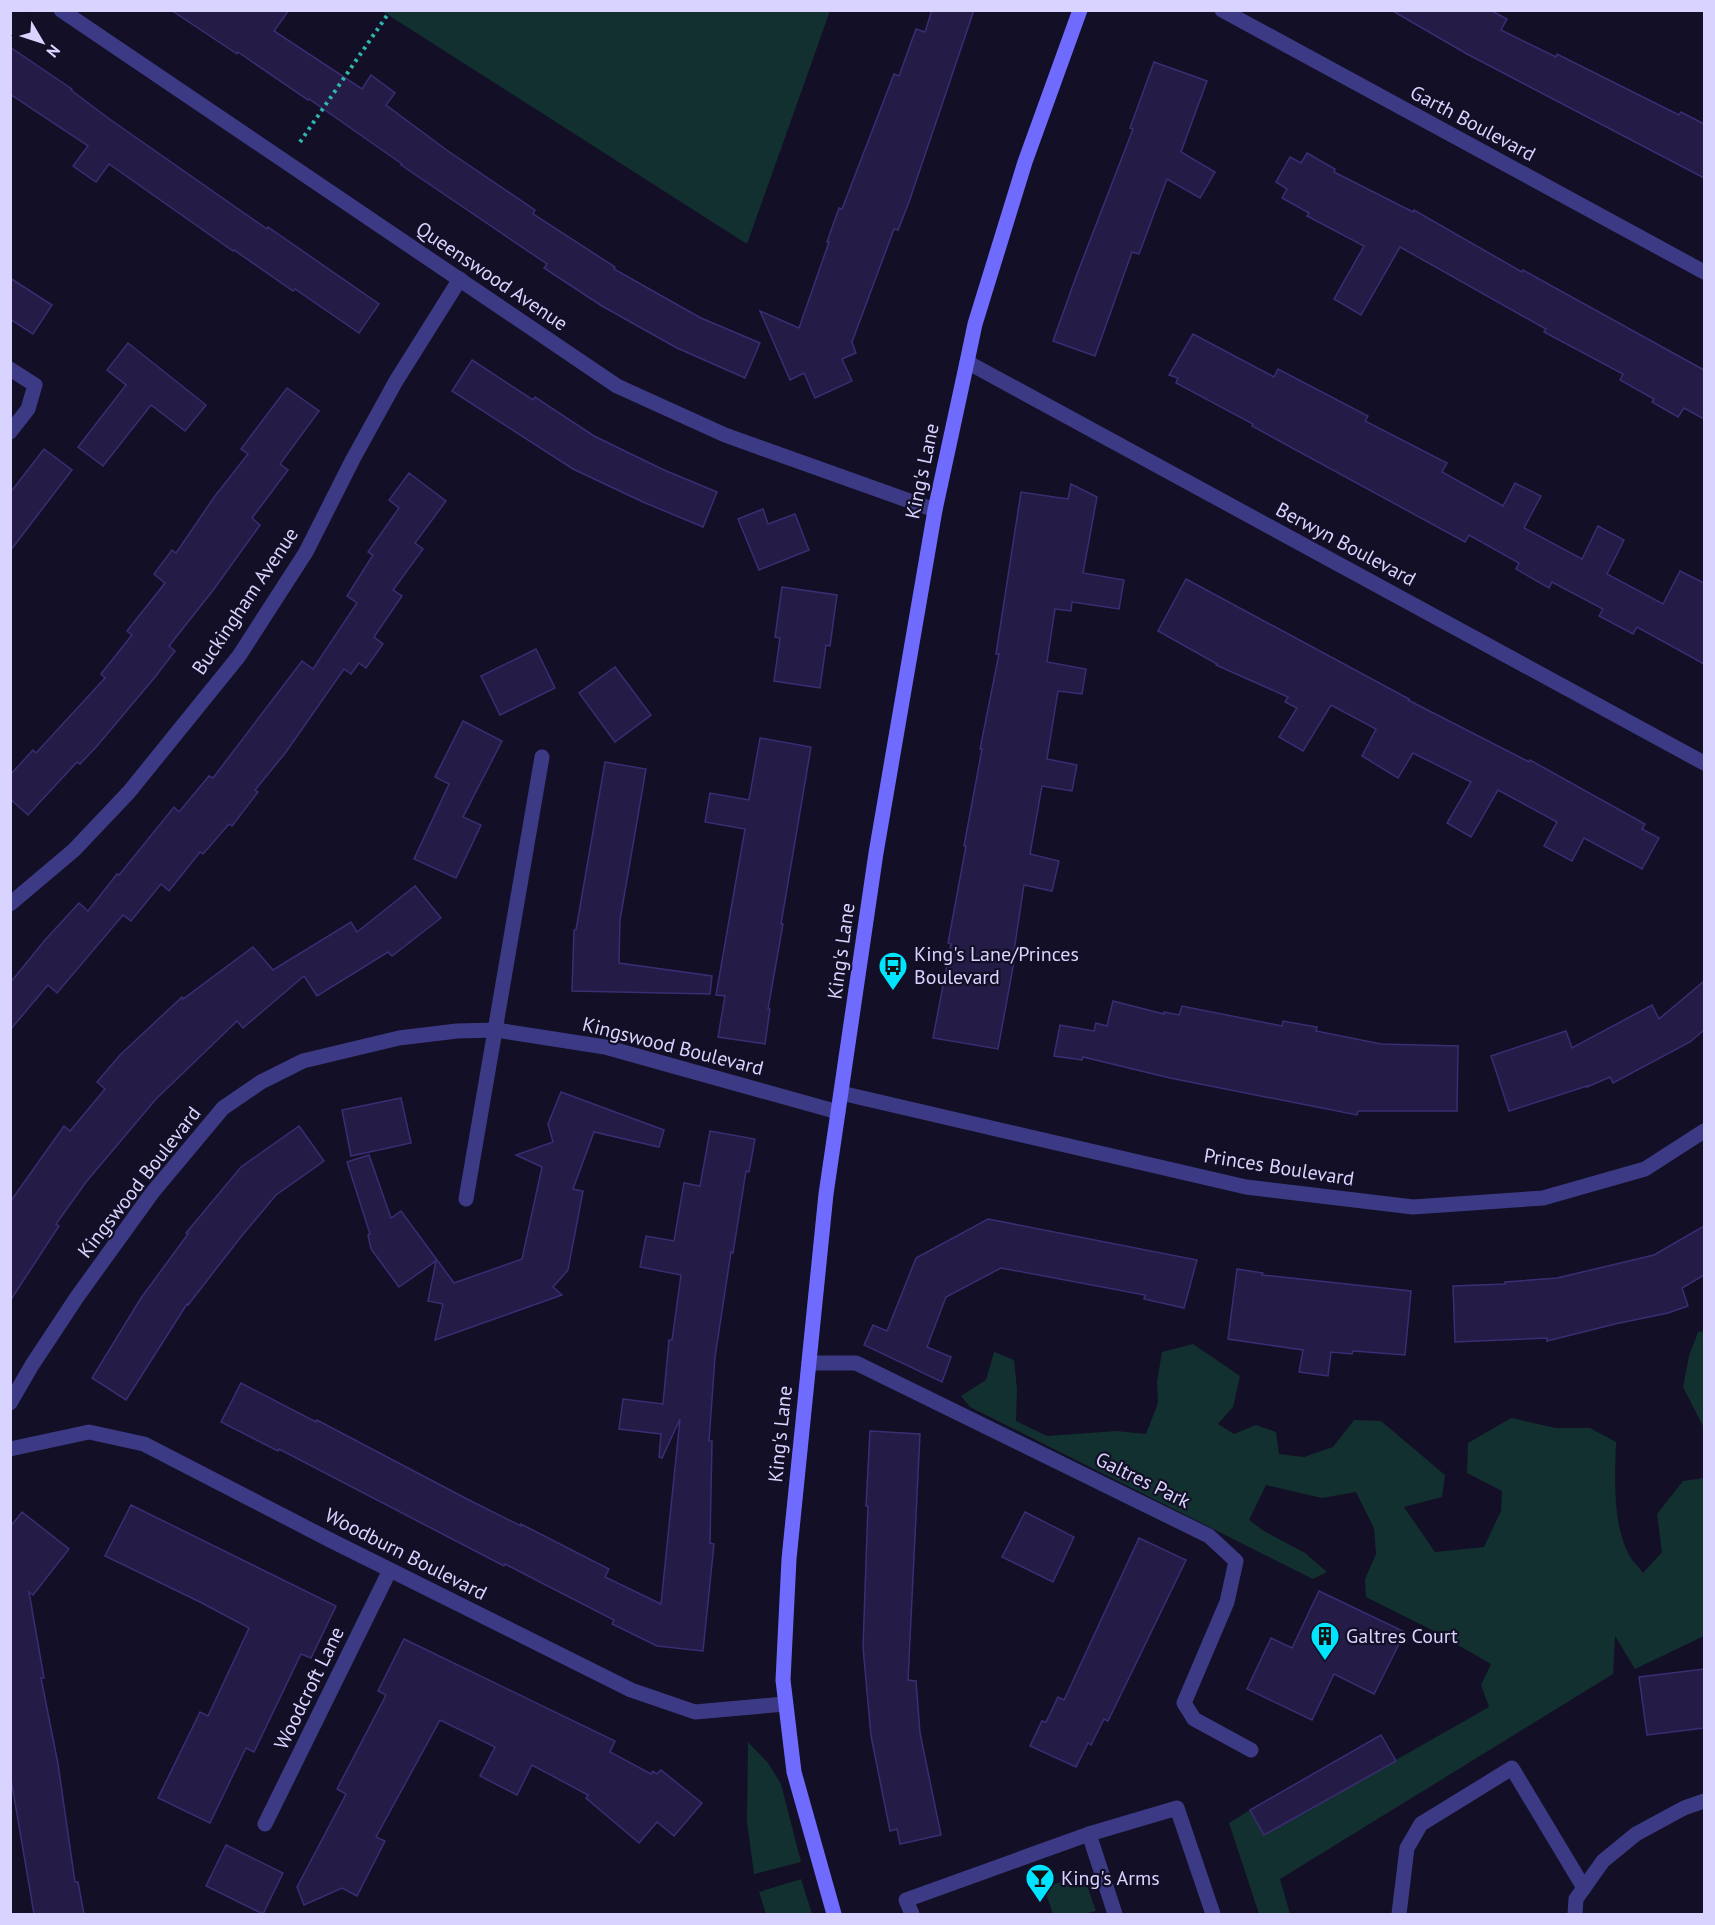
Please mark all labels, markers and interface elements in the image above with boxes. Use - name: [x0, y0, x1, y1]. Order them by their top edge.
- north arrow: [12, 12, 72, 72]
- text: N: [43, 41, 65, 62]
- street label: Garth Boulevard: [1406, 79, 1540, 167]
- street label: Queenswood Avenue: [411, 216, 573, 336]
- street label: King's Lane: [899, 421, 945, 521]
- street label: Berwyn Boulevard: [1272, 496, 1420, 592]
- street label: Buckingham Avenue: [186, 522, 304, 680]
- street label: King's Lane: [821, 901, 861, 1001]
- place label: King's Lane/Princes Boulevard: [914, 941, 1079, 990]
- bus stop icon: King's Lane/Princes Boulevard: [877, 950, 909, 992]
- street label: Kingswood Boulevard: [580, 1011, 766, 1081]
- street label: Kingswood Boulevard: [72, 1101, 206, 1263]
- street label: Princes Boulevard: [1202, 1142, 1356, 1192]
- street label: King's Lane: [762, 1384, 798, 1484]
- street label: Galtres Park: [1091, 1446, 1195, 1514]
- street label: Woodburn Boulevard: [321, 1502, 491, 1606]
- building icon: Galtres Court: [1309, 1620, 1341, 1662]
- street label: Woodcroft Lane: [268, 1622, 350, 1754]
- place label: Galtres Court: [1346, 1623, 1458, 1649]
- bar icon: King's Arms: [1024, 1862, 1056, 1904]
- place label: King's Arms: [1061, 1865, 1160, 1891]

